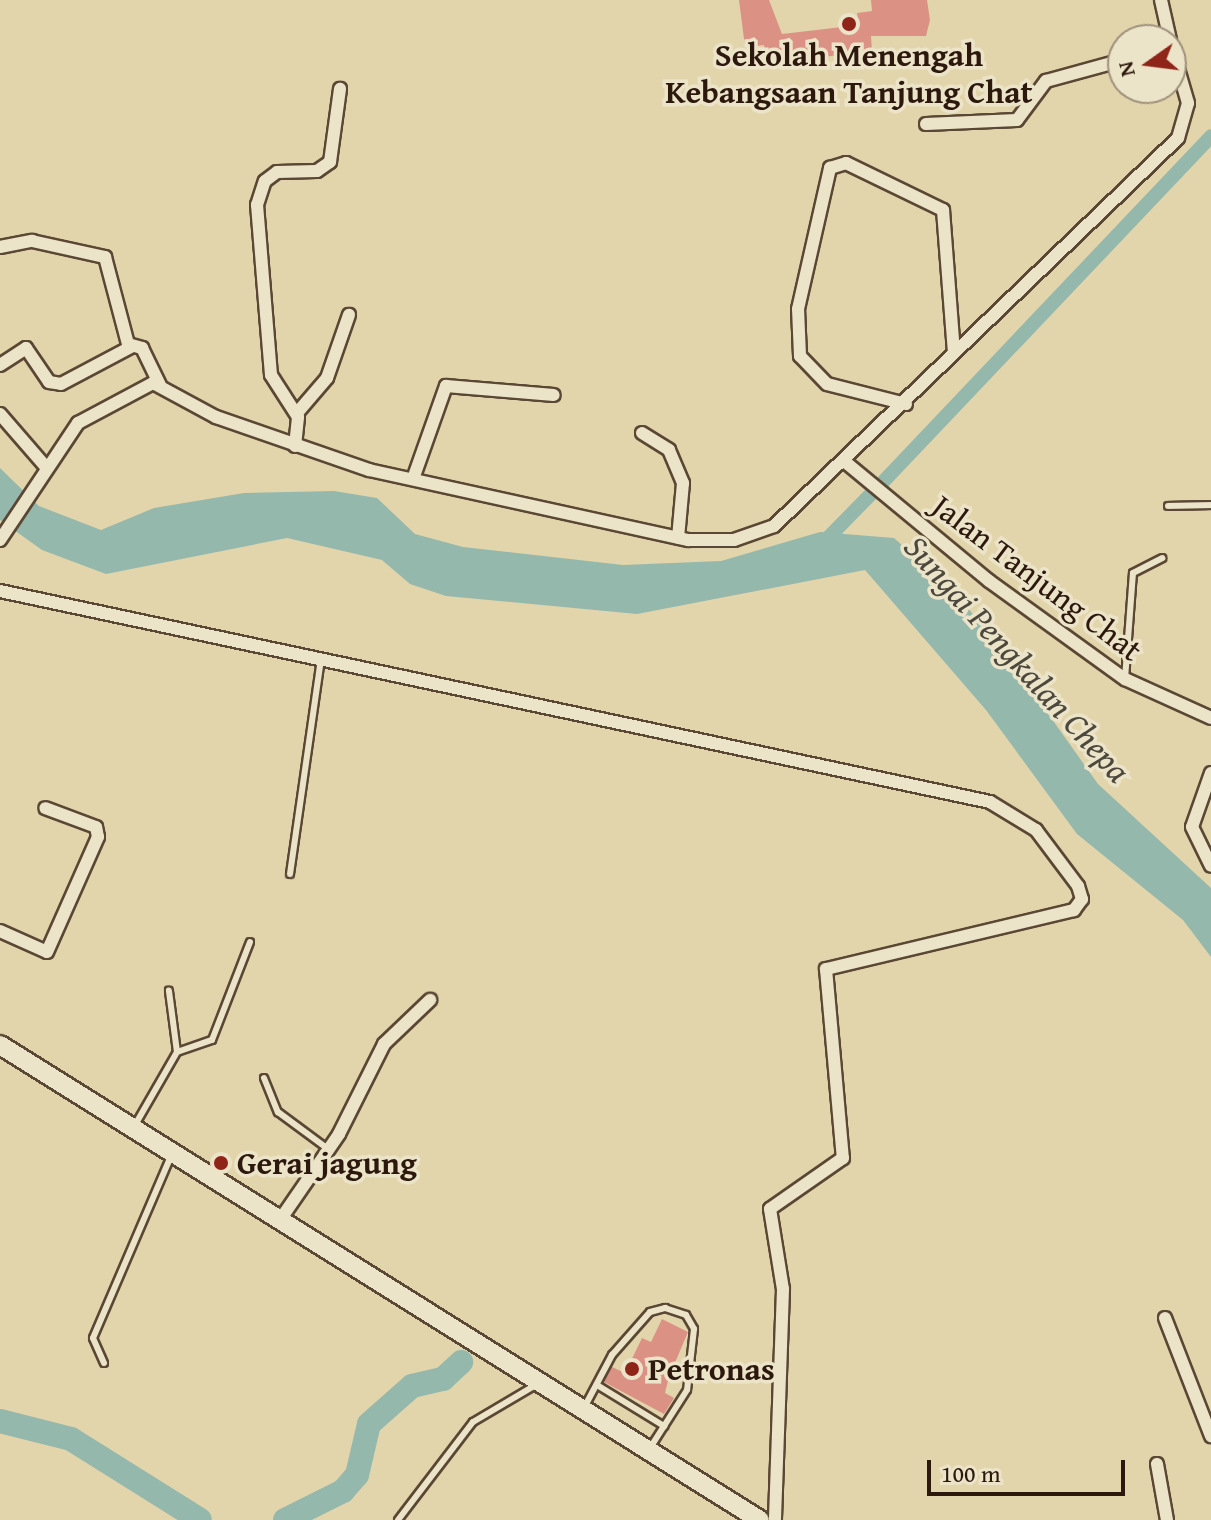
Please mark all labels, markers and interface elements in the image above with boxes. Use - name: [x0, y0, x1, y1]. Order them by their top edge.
- marker: Sekolah Menengah Kebangsaan Tanjung Chat: [840, 15, 858, 33]
- north arrow: [1107, 24, 1187, 104]
- place label: Sekolah Menengah Kebangsaan Tanjung Chat: [665, 37, 1033, 112]
- text: N: [1108, 58, 1143, 80]
- street label: Jalan Tanjung Chat: [925, 487, 1149, 669]
- water label: Sungai Pengkalan Chepa: [896, 526, 1140, 790]
- place label: Gerai jagung: [237, 1144, 417, 1182]
- marker: Gerai jagung: [212, 1154, 230, 1172]
- place label: Petronas: [648, 1350, 775, 1388]
- marker: Petronas: [623, 1360, 641, 1378]
- scale bar: [931, 1444, 1129, 1494]
- text: 100 m: [941, 1456, 1001, 1491]

